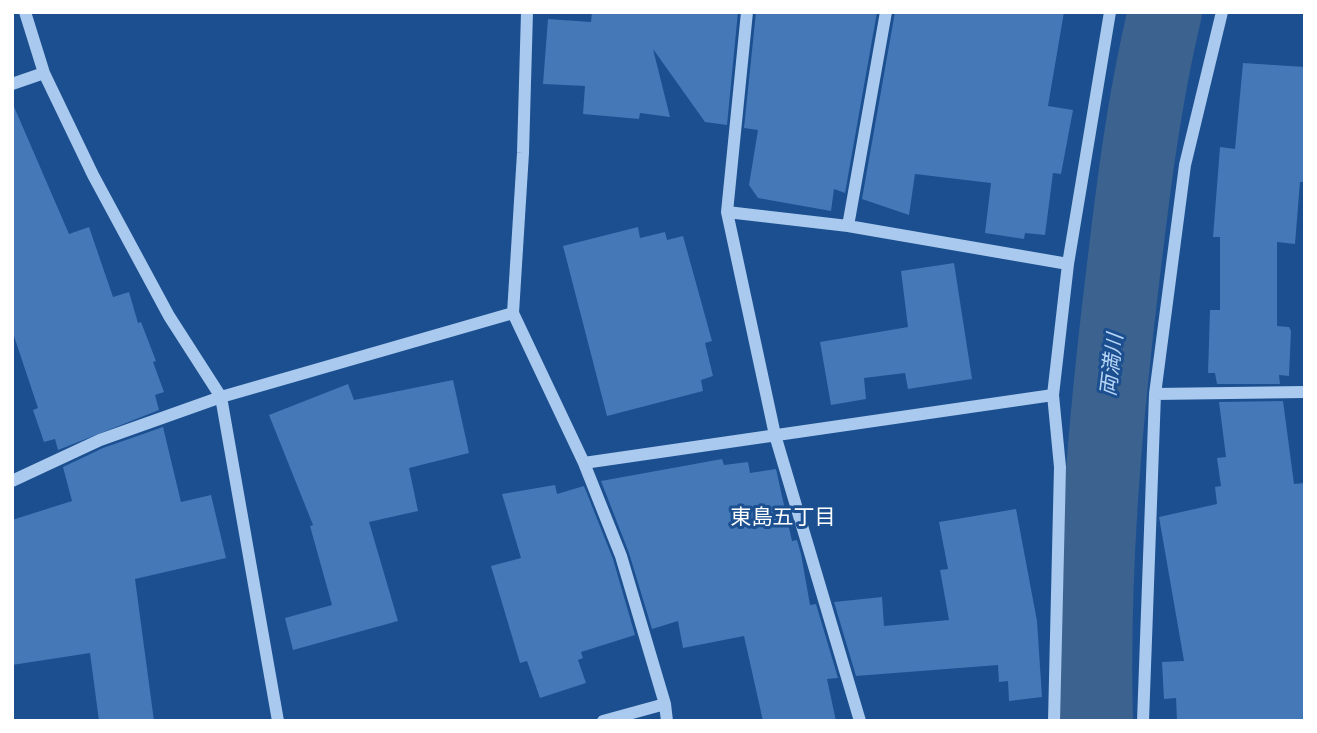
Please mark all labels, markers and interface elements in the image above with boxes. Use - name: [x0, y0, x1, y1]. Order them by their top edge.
- water label: 両満川: [1096, 332, 1128, 398]
- district label: 東島五丁目: [731, 504, 835, 530]

